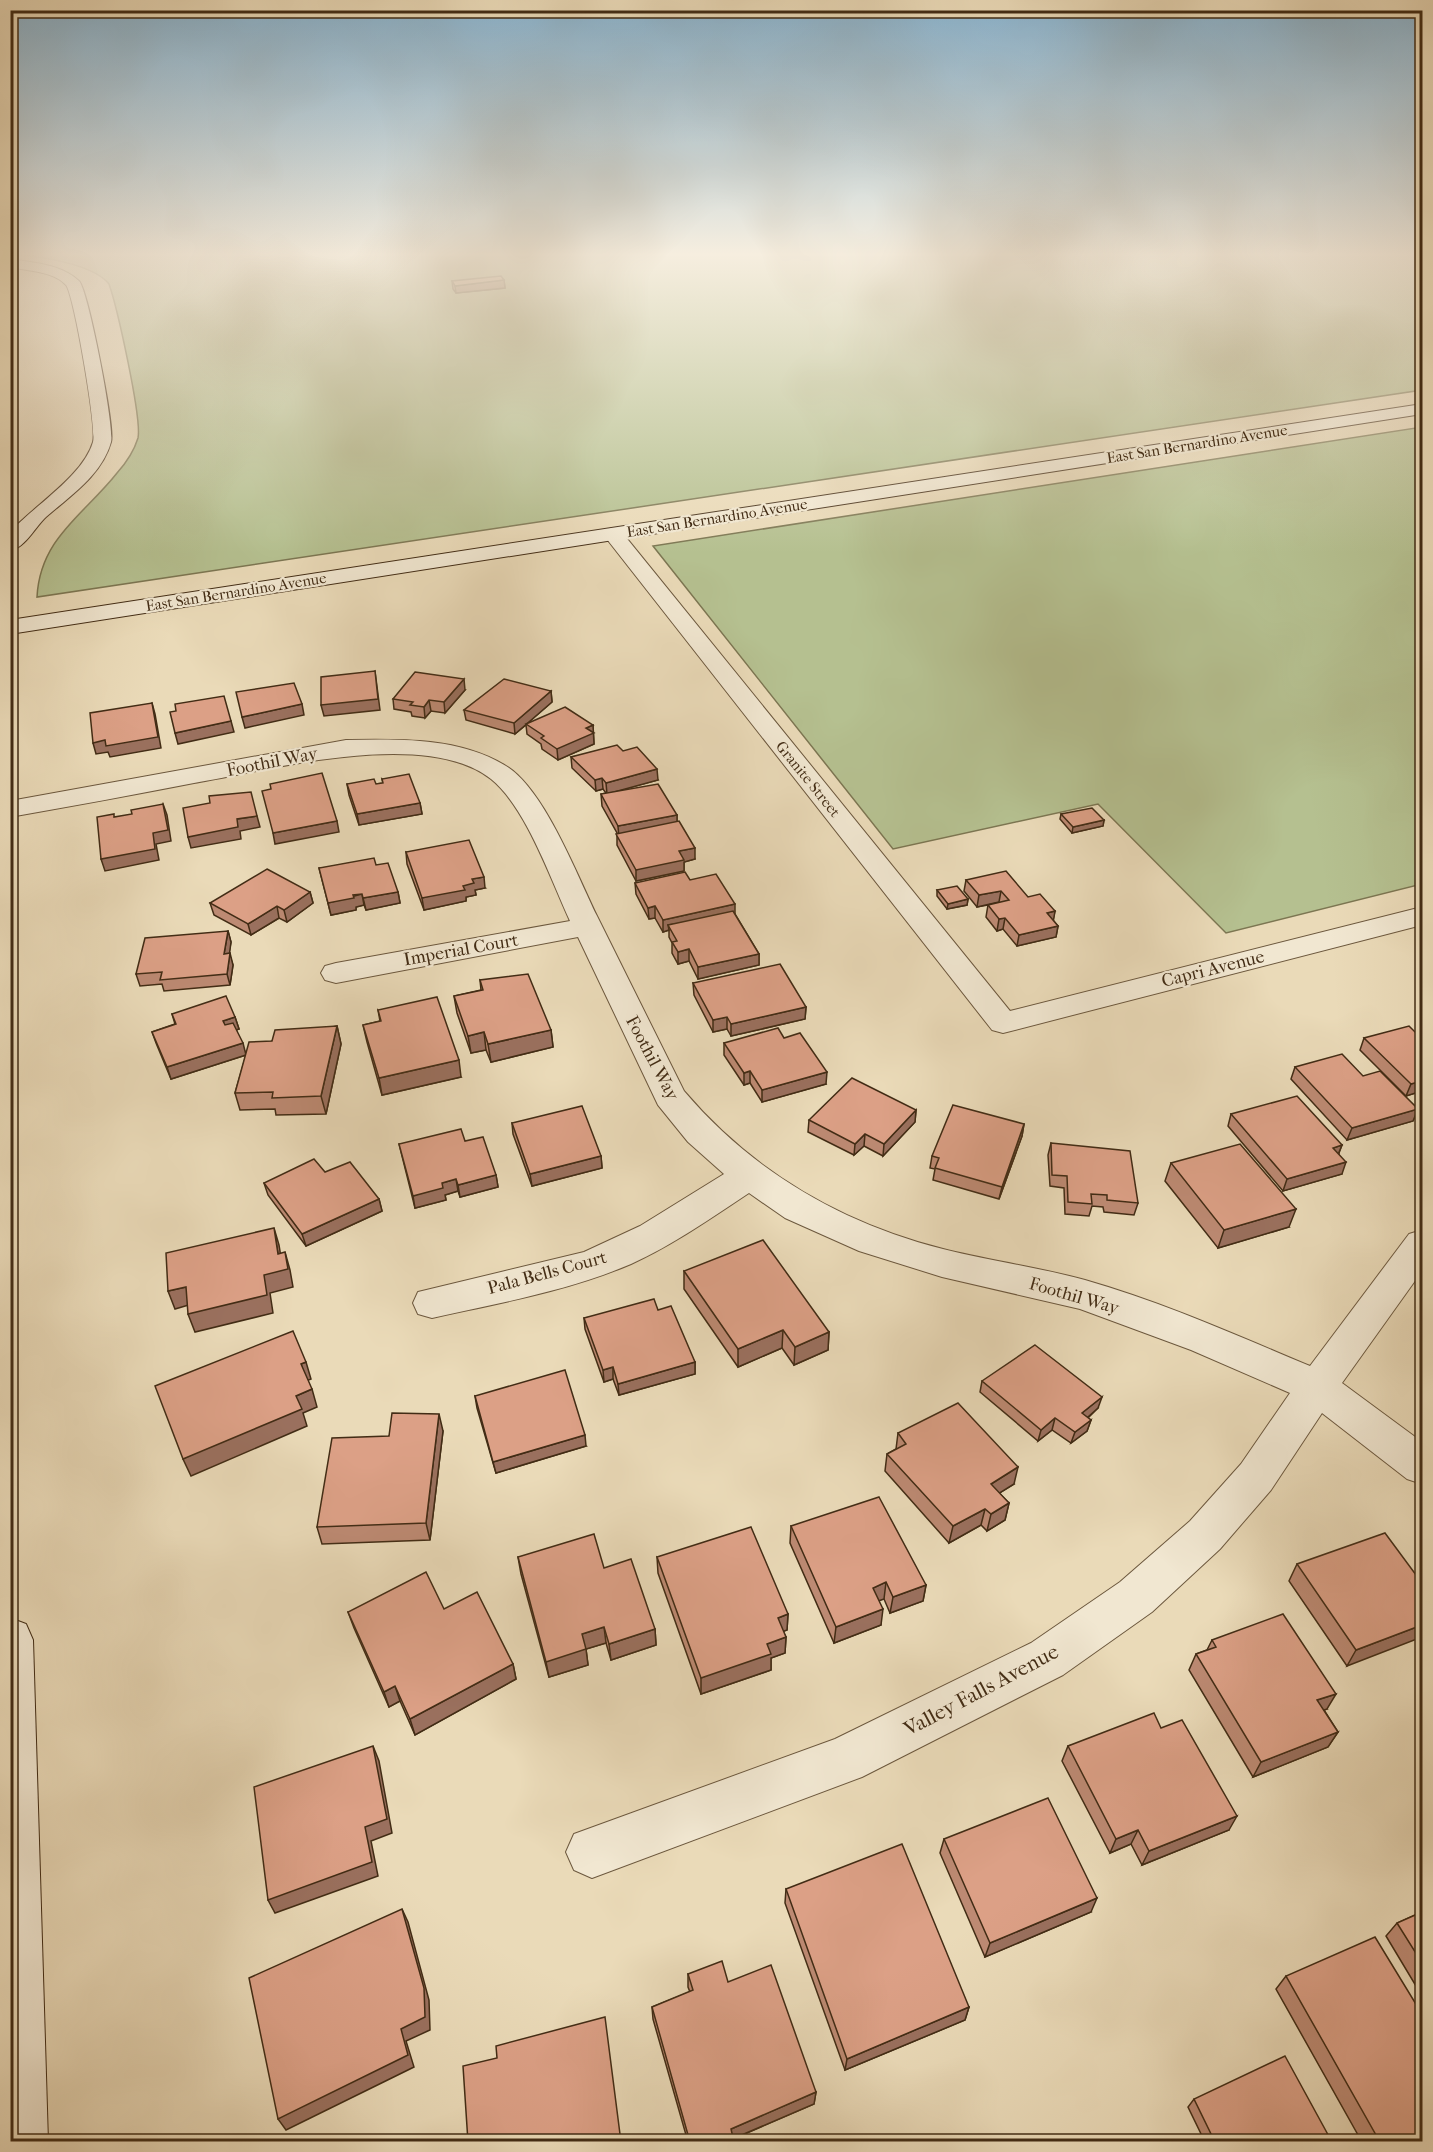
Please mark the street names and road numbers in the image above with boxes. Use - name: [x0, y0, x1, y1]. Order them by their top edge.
- street label: East San Bernardino Avenue: [1105, 421, 1289, 467]
- street label: East San Bernardino Avenue: [625, 495, 809, 541]
- street label: East San Bernardino Avenue: [144, 569, 328, 615]
- street label: Granite Street: [772, 737, 845, 821]
- street label: Foothil Way: [225, 743, 321, 781]
- street label: Imperial Court: [402, 929, 521, 970]
- street label: Capri Avenue: [1160, 946, 1267, 992]
- street label: Foothil Way: [621, 1012, 684, 1105]
- street label: Pala Bells Court: [485, 1247, 609, 1299]
- street label: Foothil Way: [1027, 1273, 1123, 1319]
- street label: Valley Falls Avenue: [899, 1639, 1062, 1741]

